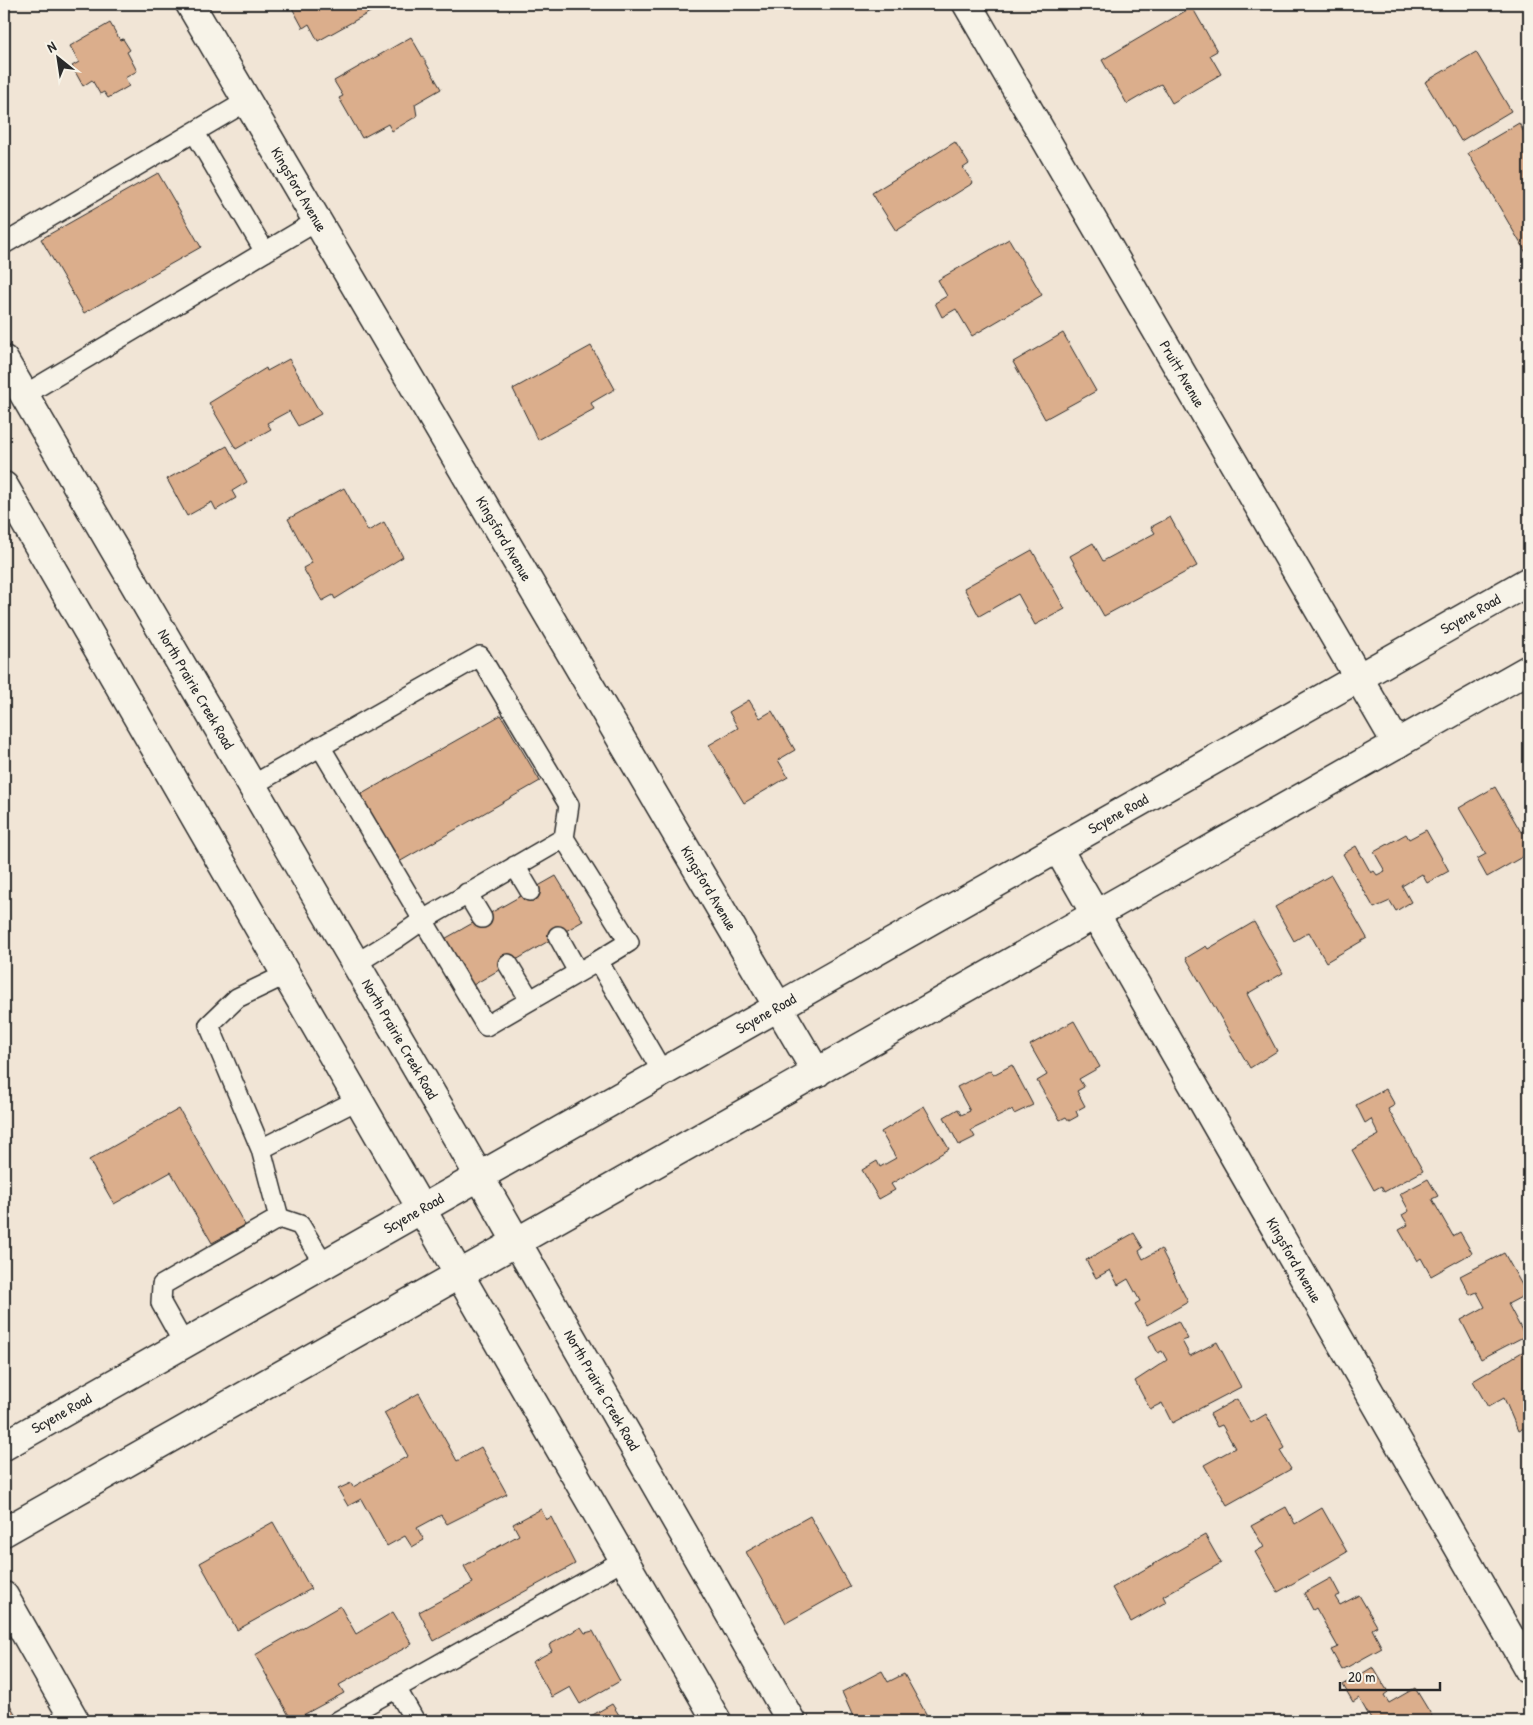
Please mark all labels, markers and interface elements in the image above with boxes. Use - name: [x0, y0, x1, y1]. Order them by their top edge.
- north arrow: [32, 32, 82, 82]
- text: N: [43, 36, 60, 56]
- street label: Kingsford Avenue: [266, 143, 332, 236]
- street label: Pruitt Avenue: [1155, 336, 1210, 411]
- street label: Kingsford Avenue: [471, 492, 537, 585]
- street label: Scyene Road: [1436, 588, 1504, 639]
- street label: North Prairie Creek Road: [153, 625, 240, 753]
- street label: Scyene Road: [1084, 788, 1152, 839]
- street label: Kingsford Avenue: [676, 842, 742, 934]
- street label: North Prairie Creek Road: [357, 975, 443, 1103]
- street label: Scyene Road: [732, 988, 800, 1039]
- street label: Scyene Road: [380, 1188, 447, 1239]
- street label: Kingsford Avenue: [1262, 1213, 1327, 1306]
- street label: North Prairie Creek Road: [559, 1326, 645, 1454]
- street label: Scyene Road: [27, 1388, 95, 1438]
- scale bar: [1340, 1660, 1440, 1692]
- text: 20 m: [1348, 1666, 1375, 1687]

